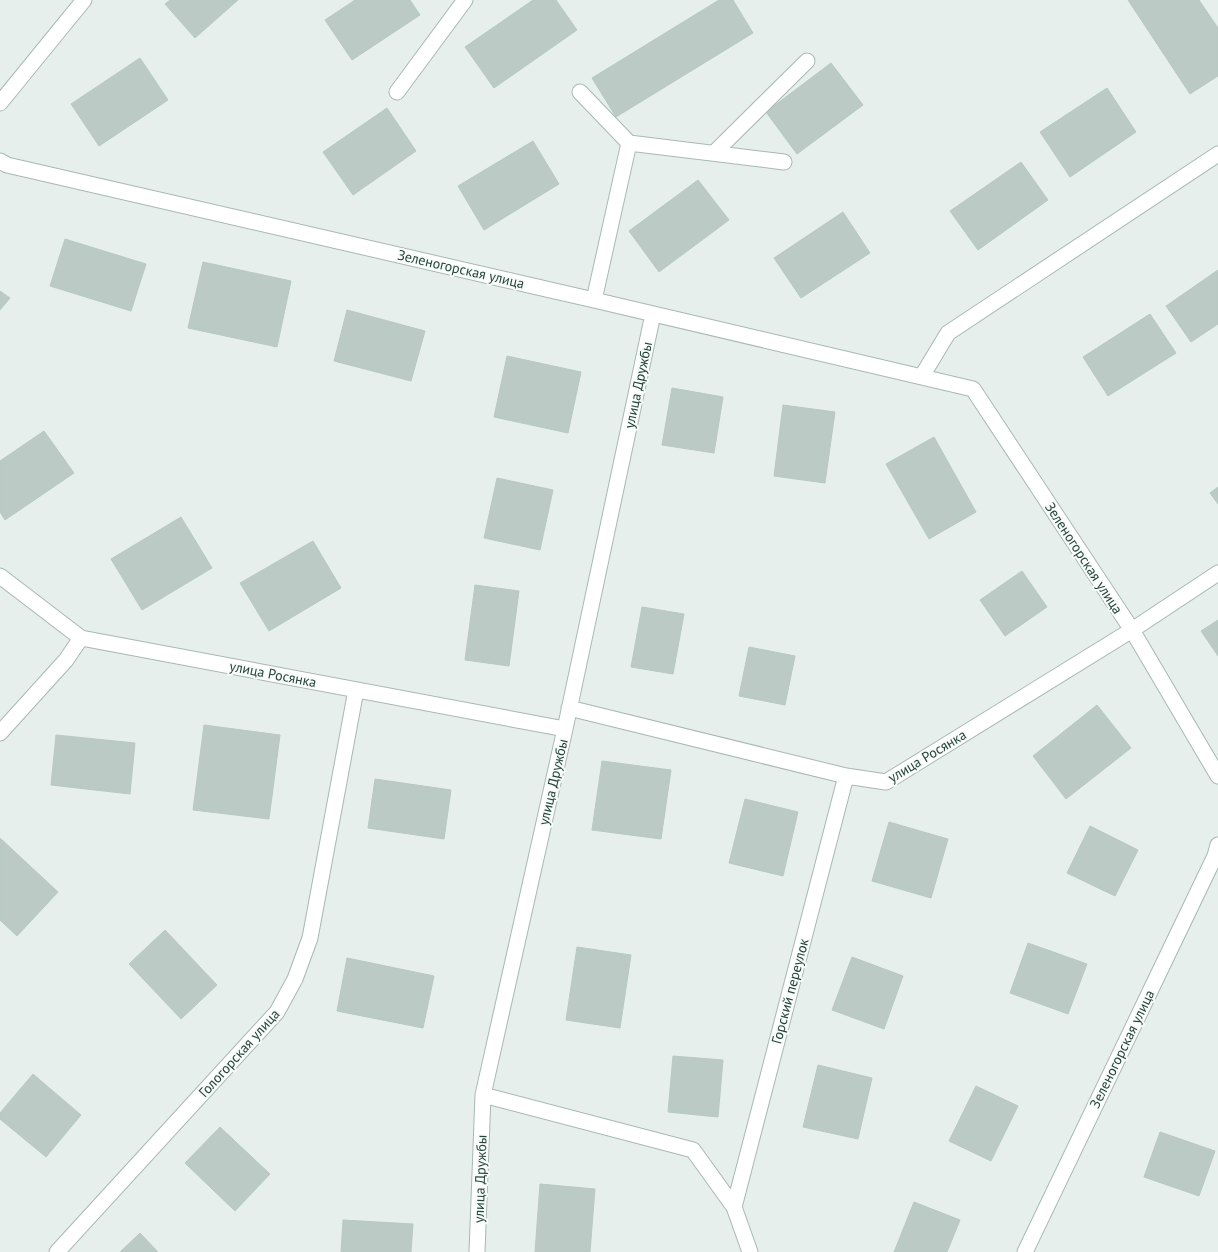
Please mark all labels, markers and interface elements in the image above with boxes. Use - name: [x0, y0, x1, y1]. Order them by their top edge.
- street label: Зеленогорская улица: [396, 246, 526, 292]
- street label: улица Дружбы: [620, 340, 656, 430]
- street label: Зеленогорская улица: [1041, 499, 1127, 617]
- street label: улица Росянка: [228, 657, 318, 691]
- street label: улица Росянка: [884, 726, 970, 786]
- street label: улица Дружбы: [534, 737, 572, 827]
- street label: Горский переулок: [767, 936, 813, 1046]
- street label: Зеленогорская улица: [1086, 987, 1159, 1111]
- street label: Гологорская улица: [195, 1005, 283, 1101]
- street label: улица Дружбы: [469, 1135, 491, 1223]

